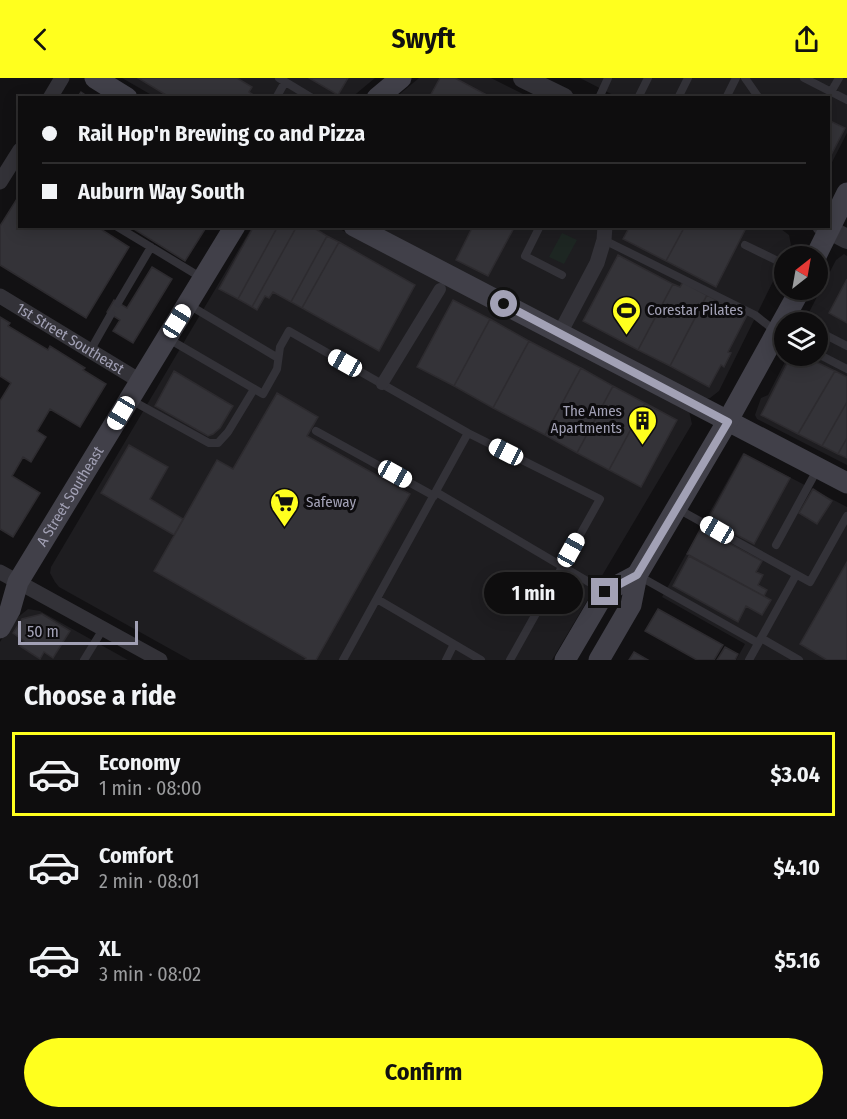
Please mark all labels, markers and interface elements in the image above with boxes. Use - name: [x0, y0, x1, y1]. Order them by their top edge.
- icon: back: [24, 23, 57, 56]
- text: Swyft: [392, 23, 455, 55]
- icon: share: [790, 23, 823, 56]
- text: Rail Hop'n Brewing co and Pizza: [78, 120, 365, 147]
- text: Auburn Way South: [78, 178, 245, 205]
- north arrow: [774, 246, 828, 300]
- map controls: [774, 246, 828, 366]
- route start: [490, 290, 517, 317]
- sports icon: Corestar Pilates: [610, 294, 642, 336]
- street label: 1st Street Southeast: [13, 299, 127, 378]
- car: [160, 301, 194, 341]
- place label: Corestar Pilates: [647, 301, 743, 319]
- button: layers: [774, 312, 828, 366]
- car: [325, 346, 365, 380]
- car: [104, 393, 138, 433]
- place label: The Ames Apartments: [551, 402, 622, 437]
- building icon: The Ames Apartments: [627, 404, 659, 446]
- car: [486, 436, 526, 468]
- street label: A Street Southeast: [33, 443, 108, 550]
- car: [375, 457, 415, 491]
- supermarket icon: Safeway: [269, 486, 301, 528]
- place label: Safeway: [306, 493, 356, 511]
- car: [697, 513, 737, 547]
- car: [554, 530, 588, 570]
- callout: 1 min: [485, 571, 584, 613]
- route end: [591, 578, 618, 605]
- text: 1 min: [512, 581, 555, 605]
- scale bar: [18, 618, 138, 646]
- text: 50 m: [27, 622, 59, 641]
- text: Choose a ride: [24, 680, 176, 712]
- icon: car: [27, 747, 81, 801]
- text: Economy: [99, 749, 180, 776]
- text: $3.04: [771, 761, 820, 788]
- text: 1 min · 08:00: [99, 776, 202, 800]
- icon: car: [27, 840, 81, 894]
- text: Comfort: [99, 842, 173, 869]
- text: $4.10: [774, 854, 820, 881]
- text: 2 min · 08:01: [99, 869, 200, 893]
- icon: car: [27, 933, 81, 987]
- text: XL: [99, 935, 121, 962]
- text: $5.16: [775, 947, 820, 974]
- text: 3 min · 08:02: [99, 962, 201, 986]
- button: Confirm: [24, 1038, 823, 1107]

